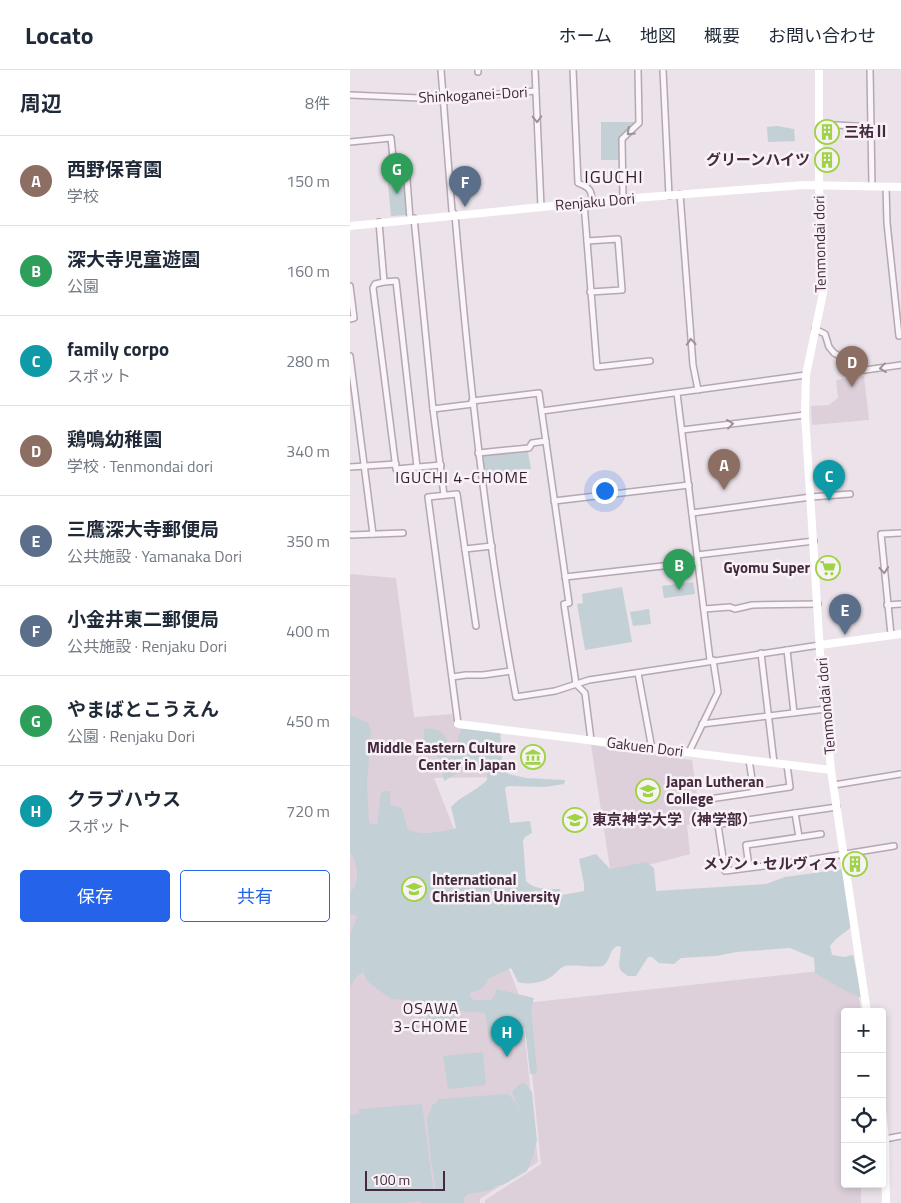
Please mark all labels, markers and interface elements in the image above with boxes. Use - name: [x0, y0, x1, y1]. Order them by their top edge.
- text: Locato: [25, 17, 94, 53]
- text: ホーム: [559, 22, 612, 49]
- text: 地図: [640, 22, 676, 49]
- text: 概要: [704, 22, 740, 49]
- text: お問い合わせ: [768, 22, 876, 49]
- street label: Shinkoganei-Dori: [418, 80, 528, 109]
- text: 周辺: [20, 87, 62, 119]
- text: 8件: [305, 91, 330, 115]
- one-way arrow: [531, 115, 542, 123]
- building icon: 三祐Ⅱ: [814, 119, 840, 145]
- place label: 三祐Ⅱ: [844, 120, 889, 143]
- one-way arrow: [627, 126, 636, 135]
- building icon: グリーンハイツ: [814, 147, 840, 173]
- place label: グリーンハイツ: [706, 148, 810, 171]
- pin: G: [381, 153, 413, 194]
- text: 西野保育園: [67, 154, 162, 183]
- district label: IGUCHI: [584, 163, 644, 190]
- pin: F: [449, 166, 481, 207]
- text: A: [31, 169, 41, 193]
- text: 150 m: [286, 169, 330, 193]
- text: 学校: [67, 184, 99, 208]
- street label: Renjaku Dori: [554, 187, 636, 216]
- street label: Tenmondai dori: [807, 195, 832, 293]
- text: 深大寺児童遊園: [67, 244, 200, 273]
- text: B: [31, 259, 41, 283]
- text: 160 m: [286, 259, 330, 283]
- text: 公園: [67, 274, 99, 298]
- text: family corpo: [67, 334, 169, 363]
- one-way arrow: [686, 338, 697, 346]
- pin: D: [836, 346, 868, 387]
- text: C: [32, 349, 40, 373]
- text: 280 m: [286, 349, 330, 373]
- one-way arrow: [879, 362, 887, 372]
- text: スポット: [67, 364, 131, 388]
- one-way arrow: [727, 419, 735, 430]
- text: 鶏鳴幼稚園: [67, 424, 162, 453]
- text: D: [31, 439, 41, 463]
- text: 340 m: [286, 439, 330, 463]
- pin: A: [708, 449, 740, 490]
- text: 学校 · Tenmondai dori: [67, 454, 213, 478]
- pin: C: [813, 460, 845, 501]
- district label: IGUCHI 4-CHOME: [395, 465, 529, 489]
- your location: [592, 478, 618, 504]
- text: 三鷹深大寺郵便局: [67, 514, 219, 543]
- text: E: [32, 529, 40, 553]
- text: 350 m: [286, 529, 330, 553]
- text: 公共施設 · Yamanaka Dori: [67, 544, 242, 568]
- pin: B: [663, 549, 695, 590]
- supermarket icon: Gyomu Super: [815, 555, 841, 581]
- place label: Gyomu Super: [724, 556, 810, 579]
- one-way arrow: [879, 566, 890, 574]
- pin: E: [829, 594, 861, 635]
- text: 小金井東二郵便局: [67, 604, 219, 633]
- text: F: [32, 619, 40, 643]
- text: 400 m: [286, 619, 330, 643]
- text: 公共施設 · Renjaku Dori: [67, 634, 227, 658]
- street label: Tenmondai dori: [810, 657, 841, 755]
- text: やまばとこうえん: [67, 694, 219, 723]
- text: G: [31, 709, 41, 733]
- text: 450 m: [286, 709, 330, 733]
- text: 公園 · Renjaku Dori: [67, 724, 195, 748]
- street label: Gakuen Dori: [605, 730, 685, 763]
- place label: Middle Eastern Culture Center in Japan: [367, 736, 516, 776]
- museum icon: Middle Eastern Culture Center in Japan: [520, 744, 546, 770]
- place label: Japan Lutheran College: [666, 770, 764, 810]
- school or university icon: Japan Lutheran College: [635, 778, 661, 804]
- text: クラブハウス: [67, 784, 181, 813]
- text: H: [31, 799, 41, 823]
- text: 720 m: [286, 799, 330, 823]
- school or university icon: 東京神学大学（神学部）: [562, 807, 588, 833]
- place label: 東京神学大学（神学部）: [592, 808, 757, 831]
- text: スポット: [67, 814, 131, 838]
- building icon: メゾン・セルヴィス: [842, 851, 868, 877]
- place label: メゾン・セルヴィス: [703, 852, 838, 875]
- place label: International Christian University: [432, 868, 560, 908]
- button: 保存: [20, 870, 170, 922]
- button: 共有: [180, 870, 330, 922]
- school or university icon: International Christian University: [401, 876, 427, 902]
- district label: OSAWA 3-CHOME: [393, 996, 469, 1038]
- map controls: [841, 1008, 886, 1188]
- button: +: [841, 1008, 886, 1053]
- pin: H: [491, 1016, 523, 1057]
- button: −: [841, 1053, 886, 1098]
- button: locate: [841, 1098, 886, 1143]
- button: layers: [841, 1143, 886, 1188]
- scale bar: [365, 1168, 445, 1191]
- text: 100 m: [372, 1169, 410, 1190]

